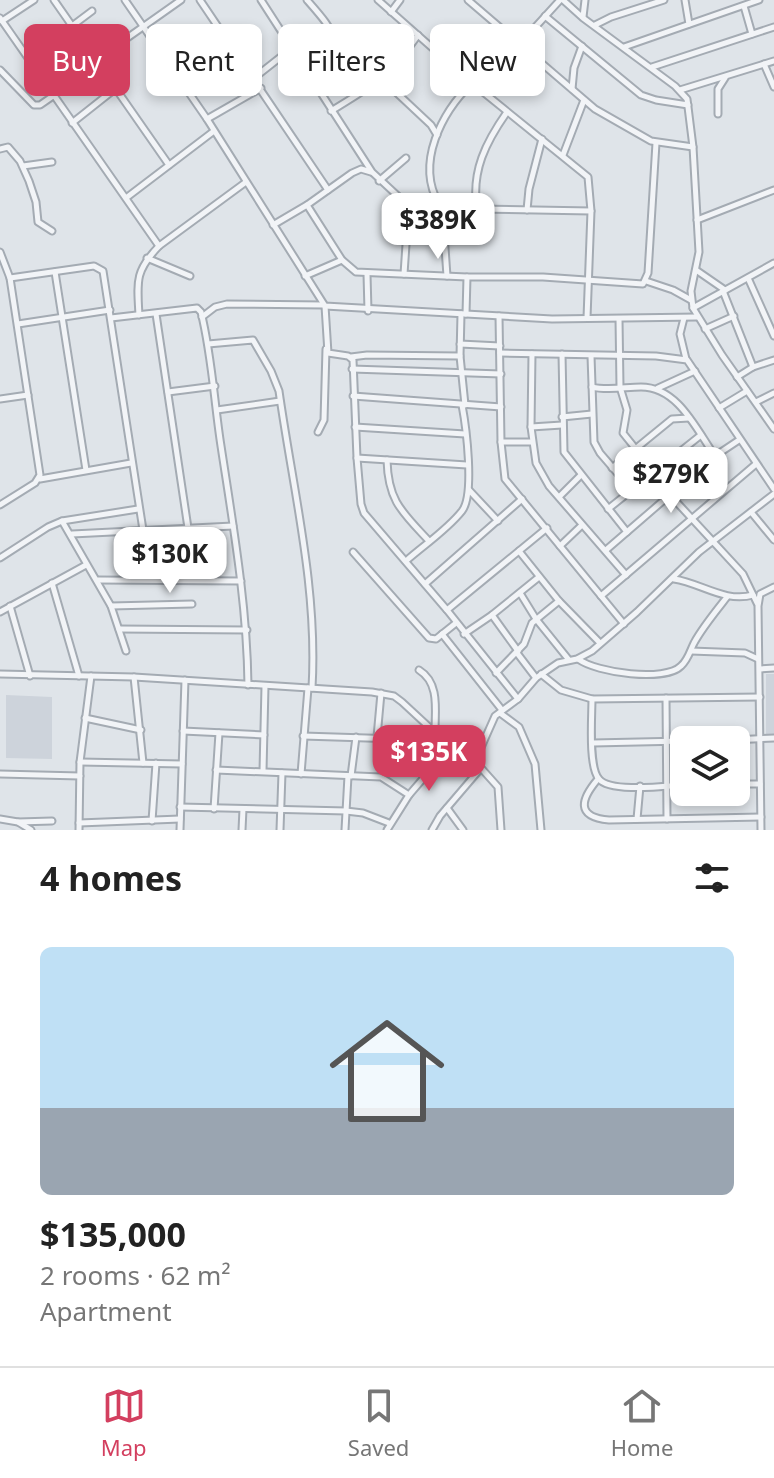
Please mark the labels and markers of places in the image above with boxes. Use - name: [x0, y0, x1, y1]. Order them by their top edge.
- pin: $389K: [382, 193, 494, 261]
- pin: $279K: [615, 447, 727, 515]
- pin: $130K: [114, 527, 226, 595]
- pin: $135K: [373, 725, 485, 793]

